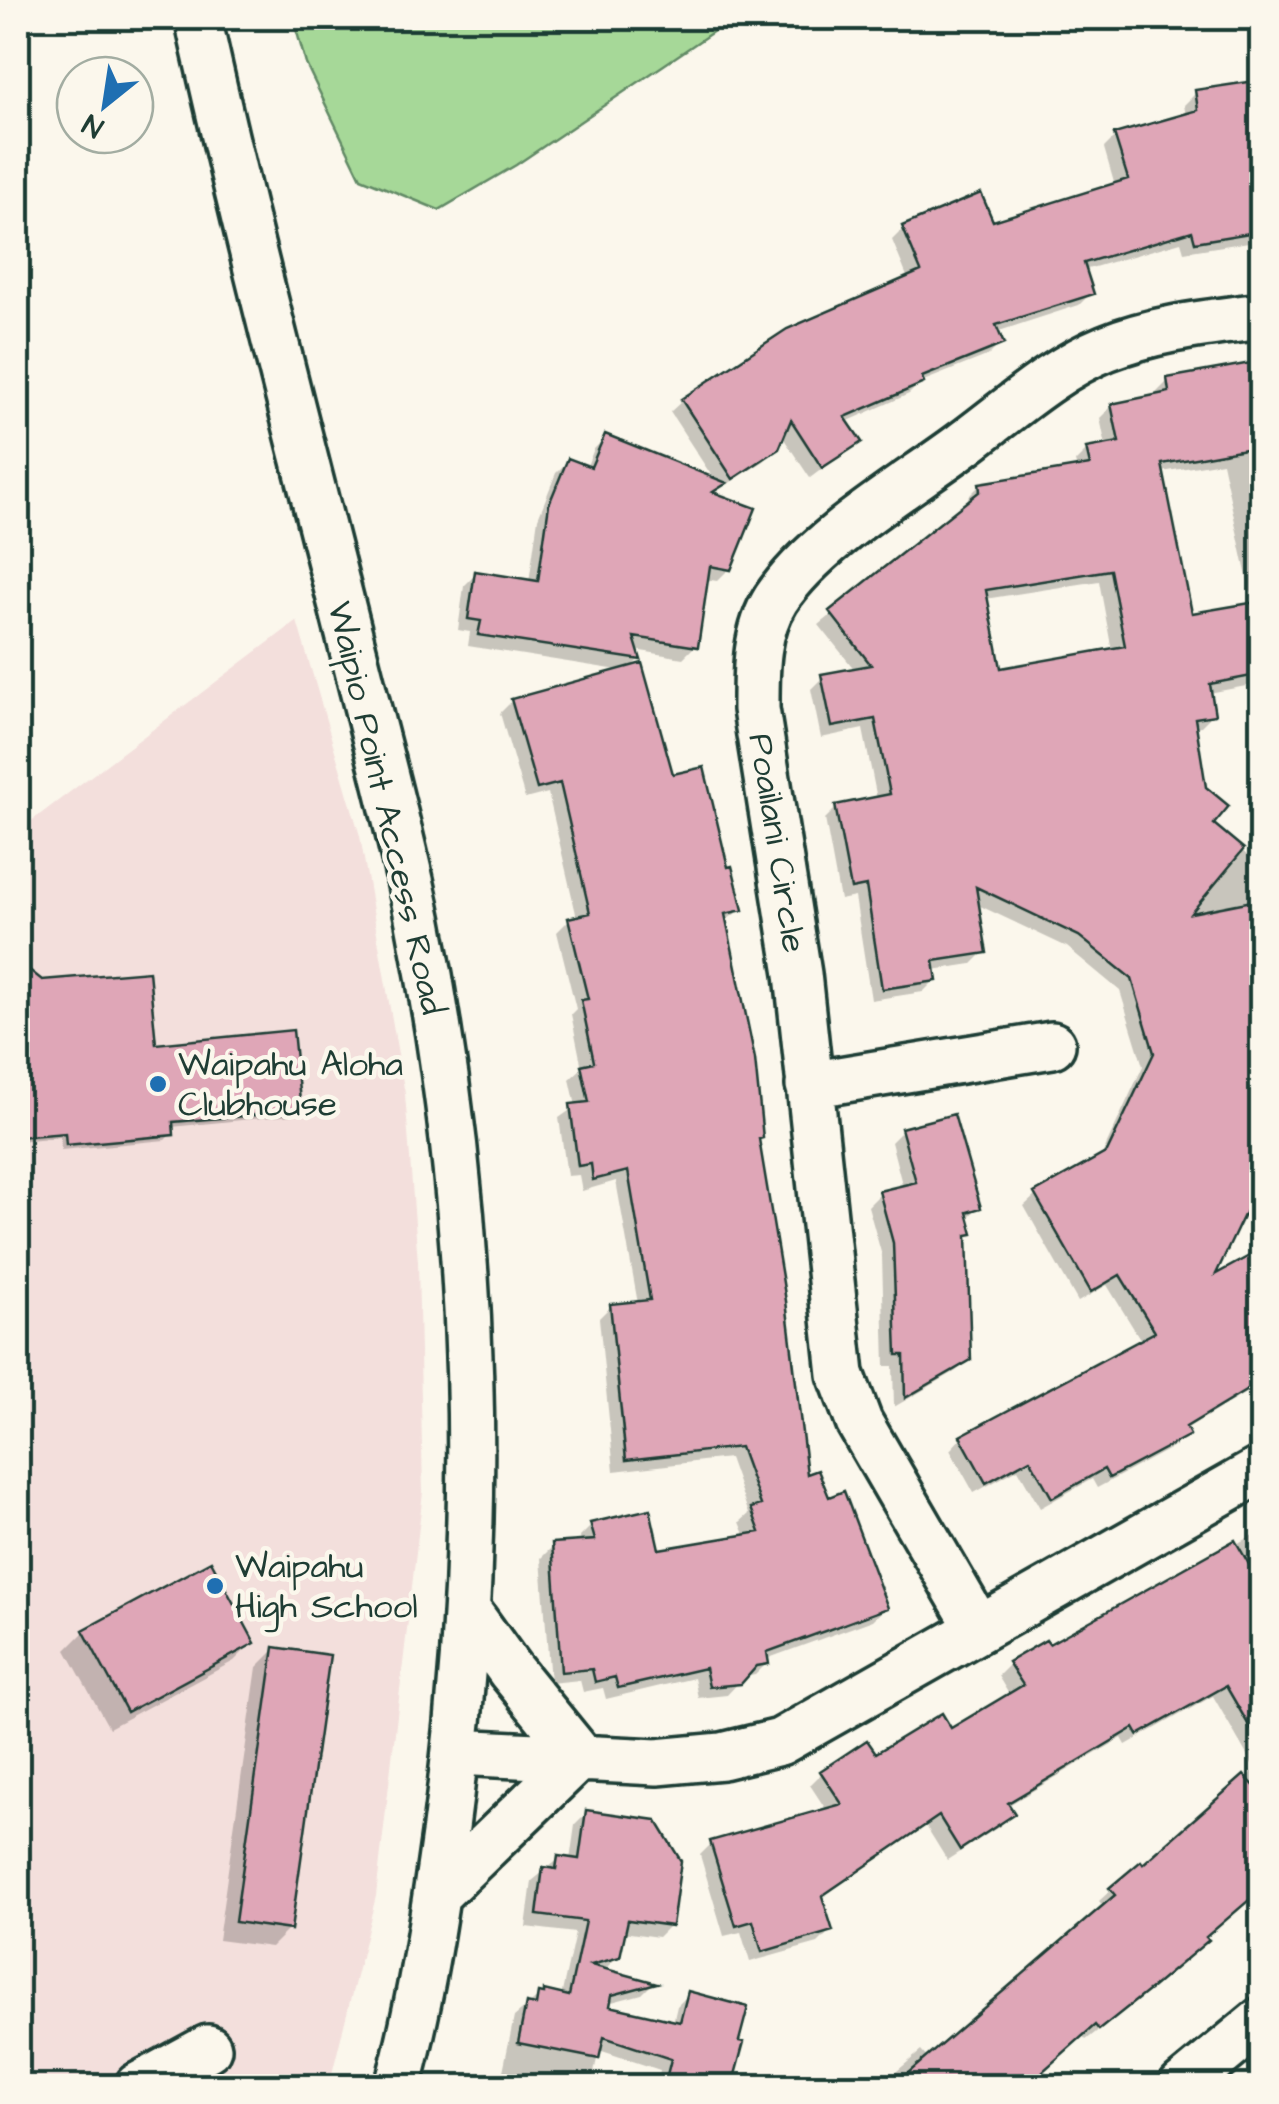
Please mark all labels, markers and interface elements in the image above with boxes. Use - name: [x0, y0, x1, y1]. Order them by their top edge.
- north arrow: [55, 55, 155, 155]
- text: N: [76, 104, 111, 147]
- street label: Waipio Point Access Road: [315, 597, 457, 1019]
- street label: Poailani Circle: [735, 730, 819, 956]
- place label: Waipahu Aloha Clubhouse: [178, 1040, 403, 1129]
- marker: Waipahu Aloha Clubhouse: [147, 1073, 169, 1095]
- place label: Waipahu High School: [235, 1542, 418, 1633]
- marker: Waipahu High School: [204, 1575, 226, 1597]

